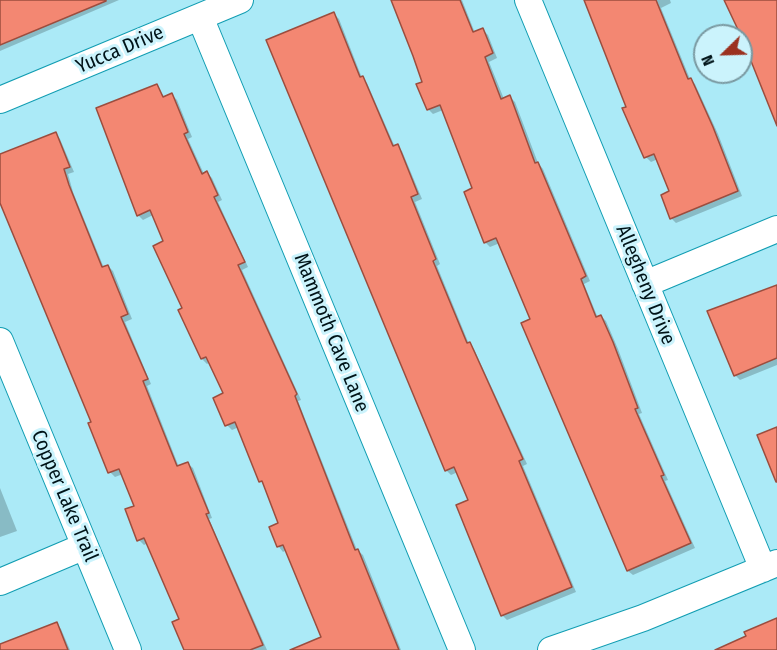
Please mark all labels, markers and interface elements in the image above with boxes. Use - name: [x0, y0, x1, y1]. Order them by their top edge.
- street label: Yucca Drive: [73, 21, 167, 79]
- north arrow: [693, 24, 753, 84]
- text: N: [697, 52, 718, 69]
- street label: Allegheny Drive: [610, 222, 680, 348]
- street label: Mammoth Cave Lane: [288, 250, 374, 416]
- street label: Copper Lake Trail: [26, 427, 102, 565]

